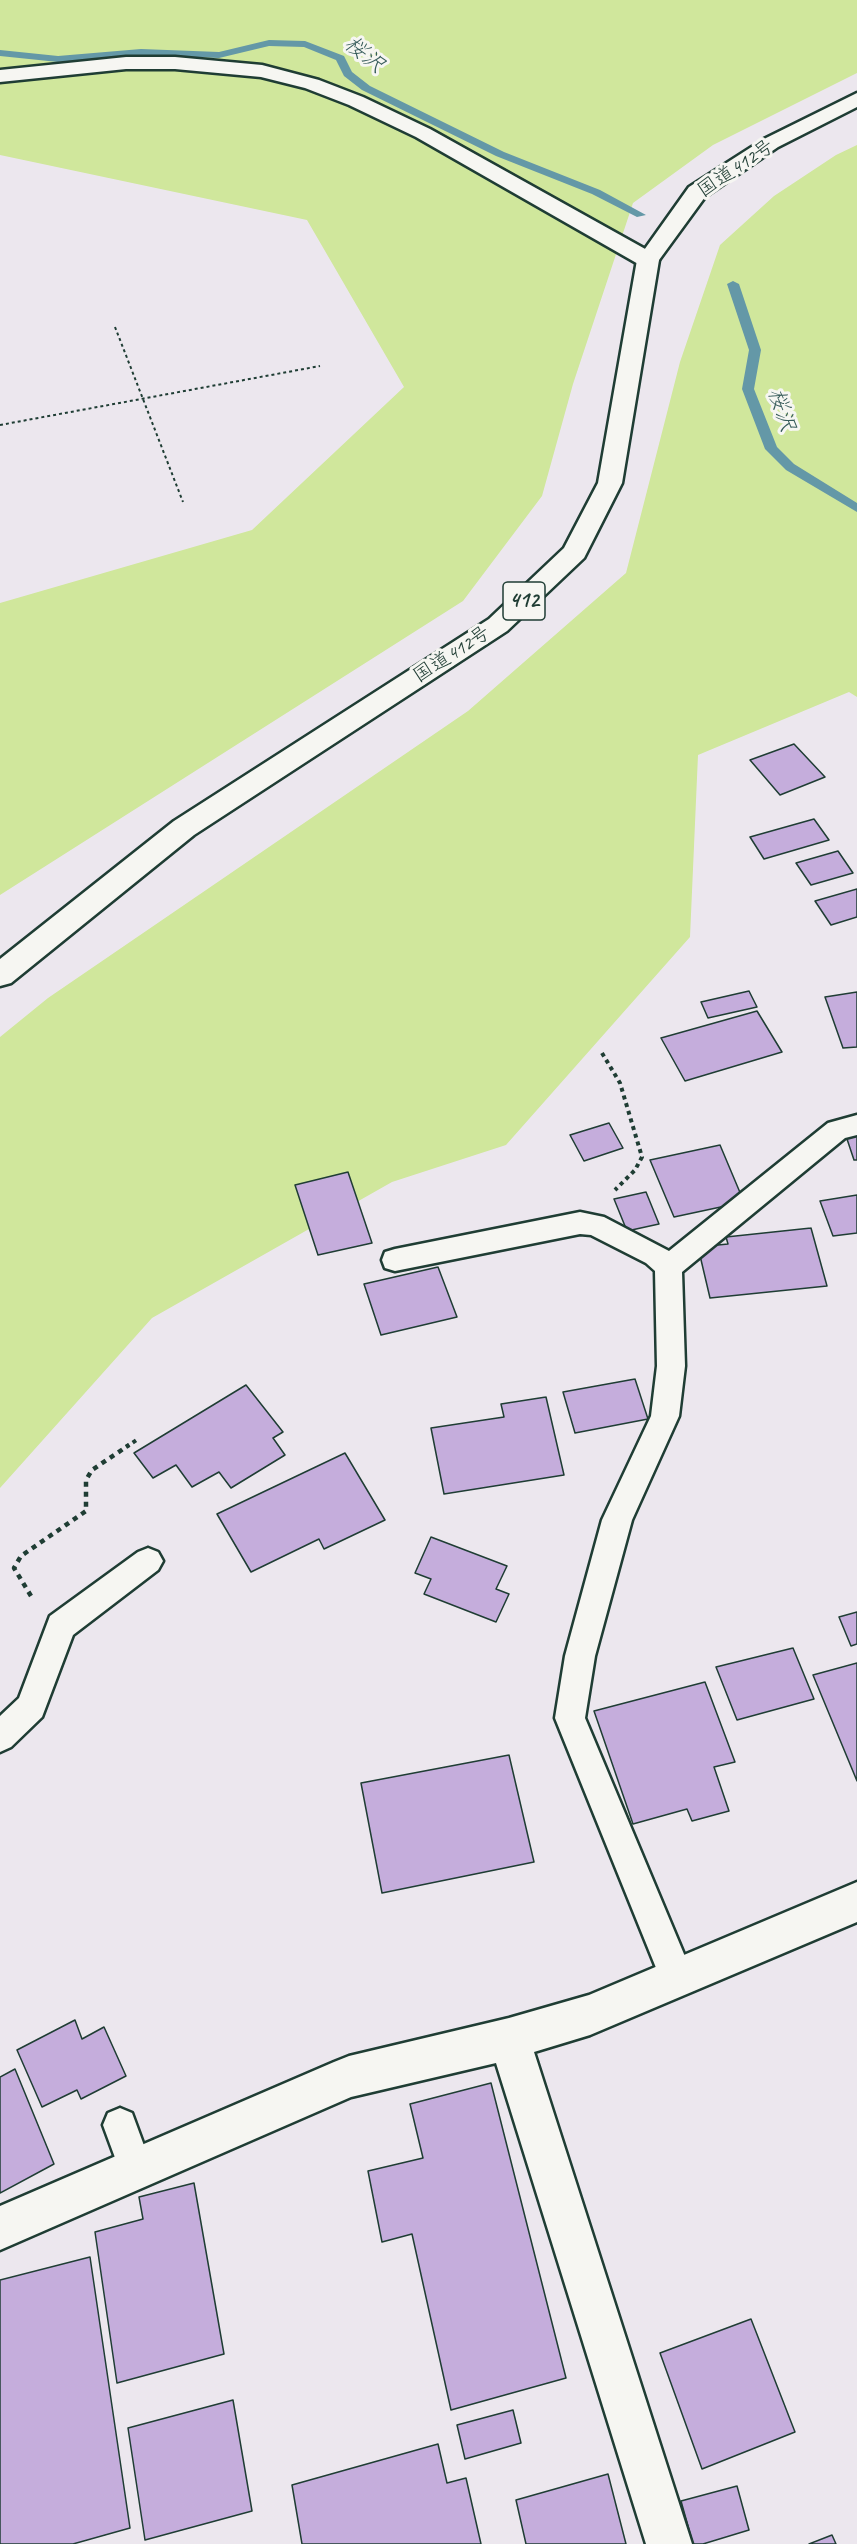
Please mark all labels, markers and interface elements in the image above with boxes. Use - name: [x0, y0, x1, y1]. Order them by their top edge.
- water label: 桜沢: [339, 31, 389, 79]
- street label: 国道412号: [693, 135, 779, 203]
- water label: 桜沢: [761, 385, 801, 435]
- road number: 412: [503, 582, 545, 620]
- street label: 国道412号: [409, 621, 495, 689]

